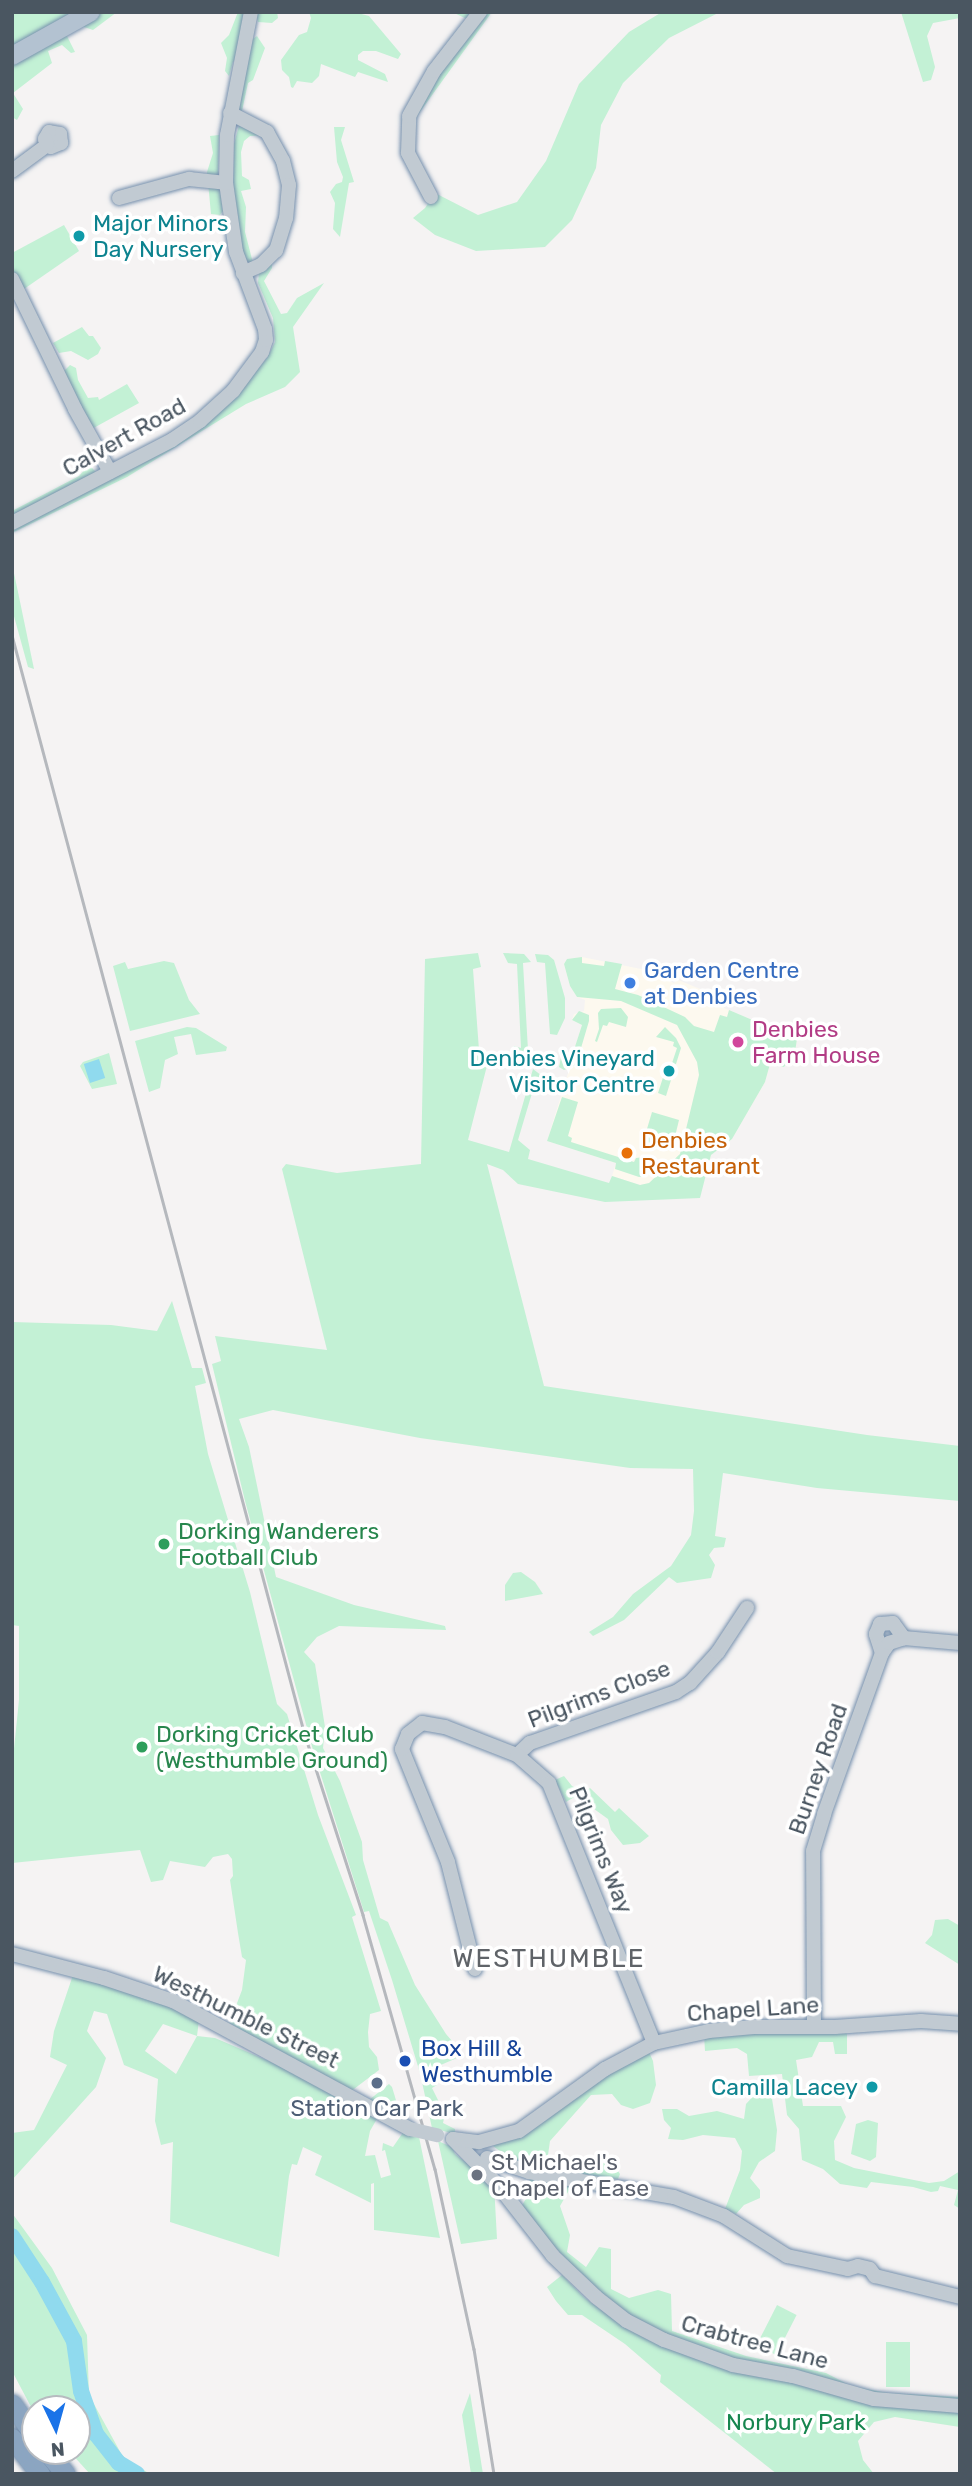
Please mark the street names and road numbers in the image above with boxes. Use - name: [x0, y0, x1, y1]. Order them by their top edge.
- street label: Calvert Road: [58, 392, 190, 482]
- street label: Pilgrims Close: [524, 1654, 674, 1734]
- street label: Burney Road: [783, 1700, 853, 1838]
- street label: Pilgrims Way: [563, 1782, 639, 1918]
- street label: Westhumble Street: [148, 1960, 344, 2074]
- street label: Chapel Lane: [686, 1991, 820, 2027]
- street label: Crabtree Lane: [678, 2309, 832, 2375]

